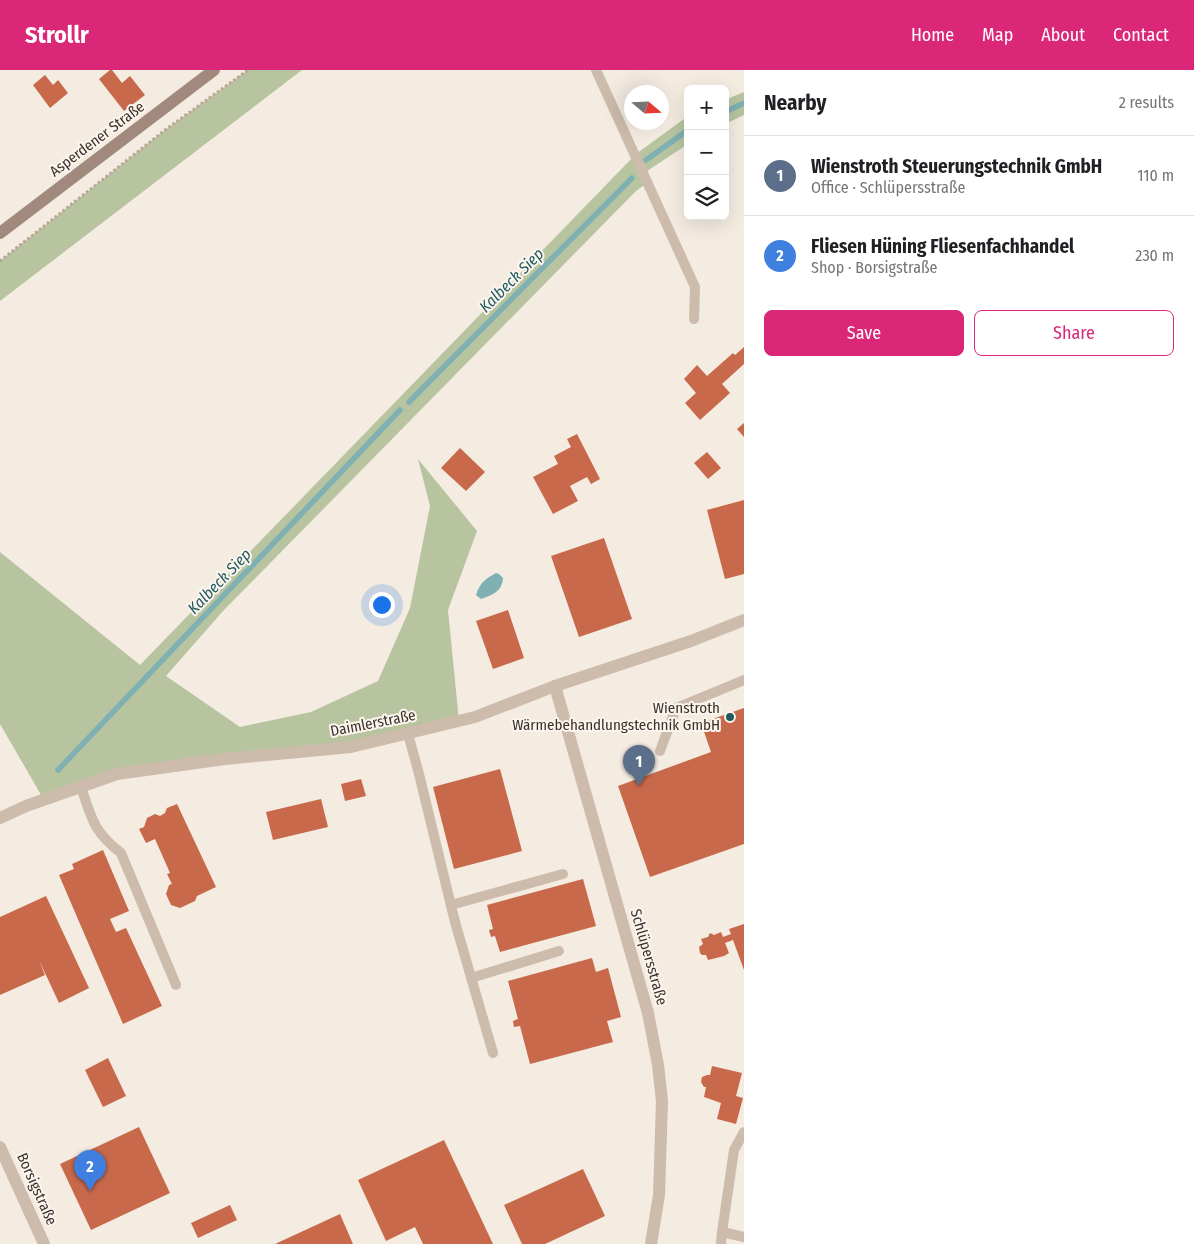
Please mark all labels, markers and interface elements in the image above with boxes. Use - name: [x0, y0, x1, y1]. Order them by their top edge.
- text: Strollr: [25, 21, 89, 49]
- text: Home: [911, 24, 954, 46]
- text: Map: [982, 24, 1013, 46]
- text: About: [1041, 24, 1085, 46]
- text: Contact: [1113, 24, 1169, 46]
- north arrow: [624, 85, 669, 130]
- map controls: [684, 85, 729, 220]
- button: +: [684, 85, 729, 130]
- text: Nearby: [764, 90, 826, 116]
- text: 2 results: [1119, 93, 1174, 112]
- street label: Asperdener Straße: [46, 98, 148, 180]
- button: −: [684, 130, 729, 175]
- text: Wienstroth Steuerungstechnik GmbH: [811, 155, 1102, 178]
- text: 1: [777, 166, 783, 185]
- text: 110 m: [1137, 166, 1174, 185]
- button: layers: [684, 175, 729, 220]
- text: Office · Schlüpersstraße: [811, 178, 965, 197]
- text: Fliesen Hüning Fliesenfachhandel: [811, 235, 1074, 258]
- water label: Kalbeck Siep: [475, 244, 547, 316]
- text: 2: [776, 246, 784, 265]
- text: 230 m: [1135, 246, 1174, 265]
- text: Shop · Borsigstraße: [811, 258, 937, 277]
- button: Save: [764, 310, 964, 356]
- button: Share: [974, 310, 1174, 356]
- water label: Kalbeck Siep: [184, 545, 255, 618]
- your location: [369, 592, 395, 618]
- place label: Wienstroth Wärmebehandlungstechnik GmbH: [512, 699, 720, 734]
- street label: Daimlerstraße: [329, 706, 417, 740]
- marker: Wienstroth Wärmebehandlungstechnik GmbH: [724, 711, 736, 723]
- pin: 1: [623, 745, 655, 786]
- street label: Schlüpersstraße: [627, 907, 671, 1007]
- street label: Borsigstraße: [13, 1150, 61, 1228]
- pin: 2: [74, 1150, 106, 1191]

